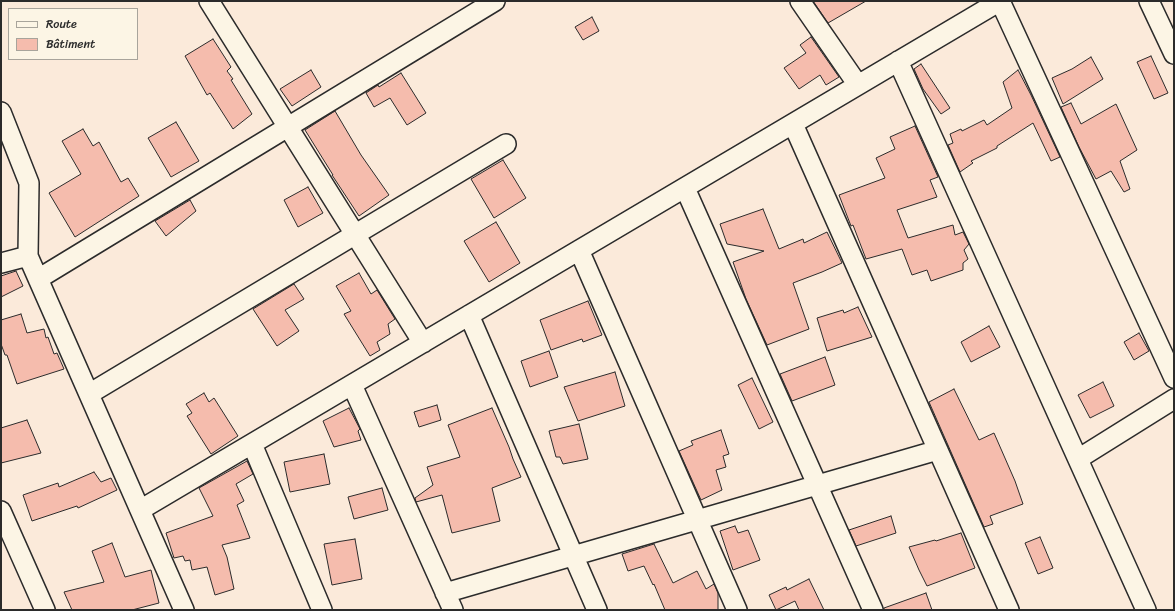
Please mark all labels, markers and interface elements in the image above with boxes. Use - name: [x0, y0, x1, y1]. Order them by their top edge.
- legend: [8, 8, 138, 60]
- text: Route: [46, 13, 77, 35]
- text: Bâtiment: [46, 33, 95, 55]

